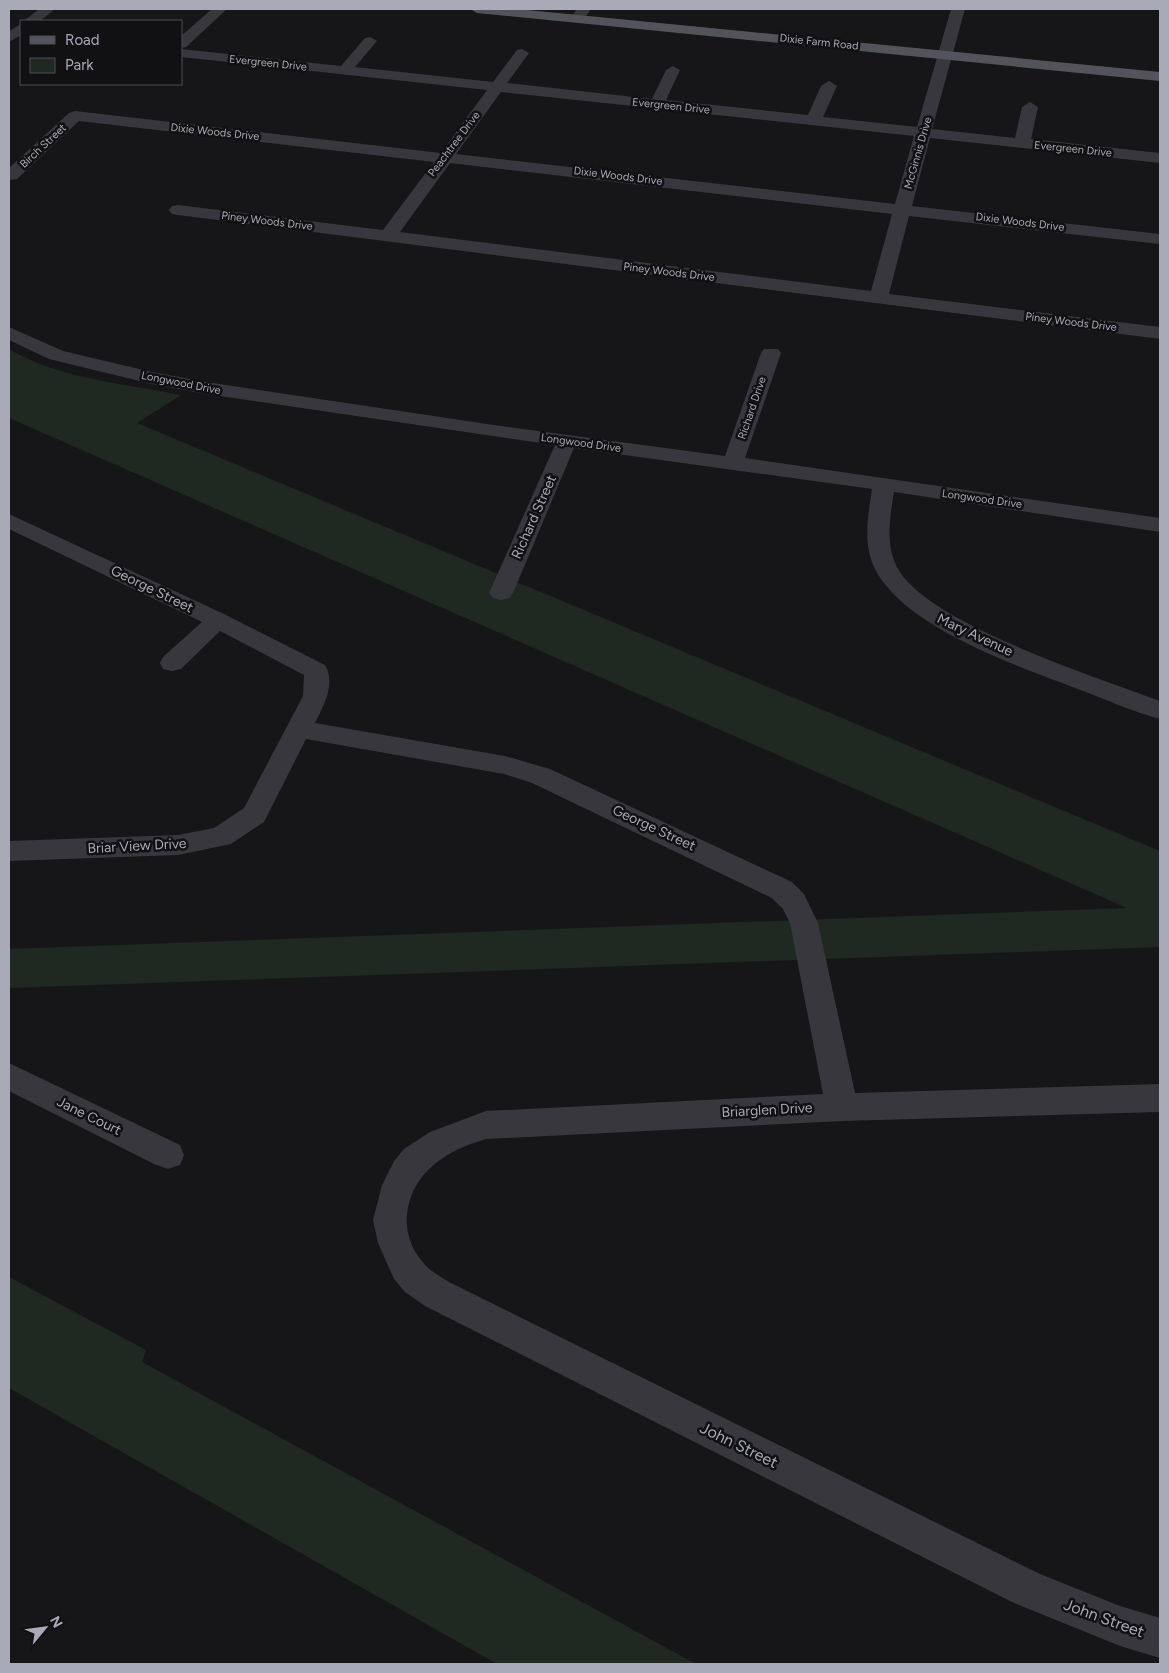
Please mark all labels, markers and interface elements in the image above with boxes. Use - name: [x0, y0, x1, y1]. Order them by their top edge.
- legend: [20, 20, 182, 85]
- text: Road: [65, 31, 100, 49]
- street label: Dixie Farm Road: [779, 31, 859, 53]
- street label: Evergreen Drive: [228, 52, 308, 74]
- text: Park: [65, 56, 94, 74]
- street label: Evergreen Drive: [631, 95, 711, 117]
- street label: Peachtree Drive: [425, 109, 483, 179]
- street label: McGinnis Drive: [902, 116, 934, 190]
- street label: Birch Street: [17, 121, 69, 171]
- street label: Dixie Woods Drive: [170, 121, 260, 143]
- street label: Evergreen Drive: [1033, 138, 1113, 160]
- street label: Dixie Woods Drive: [573, 164, 663, 188]
- street label: Piney Woods Drive: [221, 209, 313, 233]
- street label: Dixie Woods Drive: [975, 210, 1065, 234]
- street label: Piney Woods Drive: [623, 260, 715, 284]
- street label: Piney Woods Drive: [1025, 310, 1117, 334]
- street label: Longwood Drive: [140, 369, 222, 397]
- street label: Richard Drive: [735, 375, 769, 441]
- street label: Longwood Drive: [540, 431, 622, 455]
- street label: Richard Street: [508, 472, 560, 562]
- street label: Longwood Drive: [941, 487, 1023, 511]
- street label: George Street: [108, 562, 196, 616]
- street label: Mary Avenue: [934, 610, 1016, 660]
- street label: George Street: [610, 801, 698, 855]
- street label: Briar View Drive: [87, 835, 187, 857]
- street label: Jane Court: [54, 1093, 124, 1139]
- street label: Briarglen Drive: [721, 1099, 813, 1121]
- street label: John Street: [697, 1418, 781, 1472]
- street label: John Street: [1061, 1595, 1147, 1641]
- north arrow: [20, 1603, 70, 1653]
- text: N: [46, 1613, 66, 1631]

